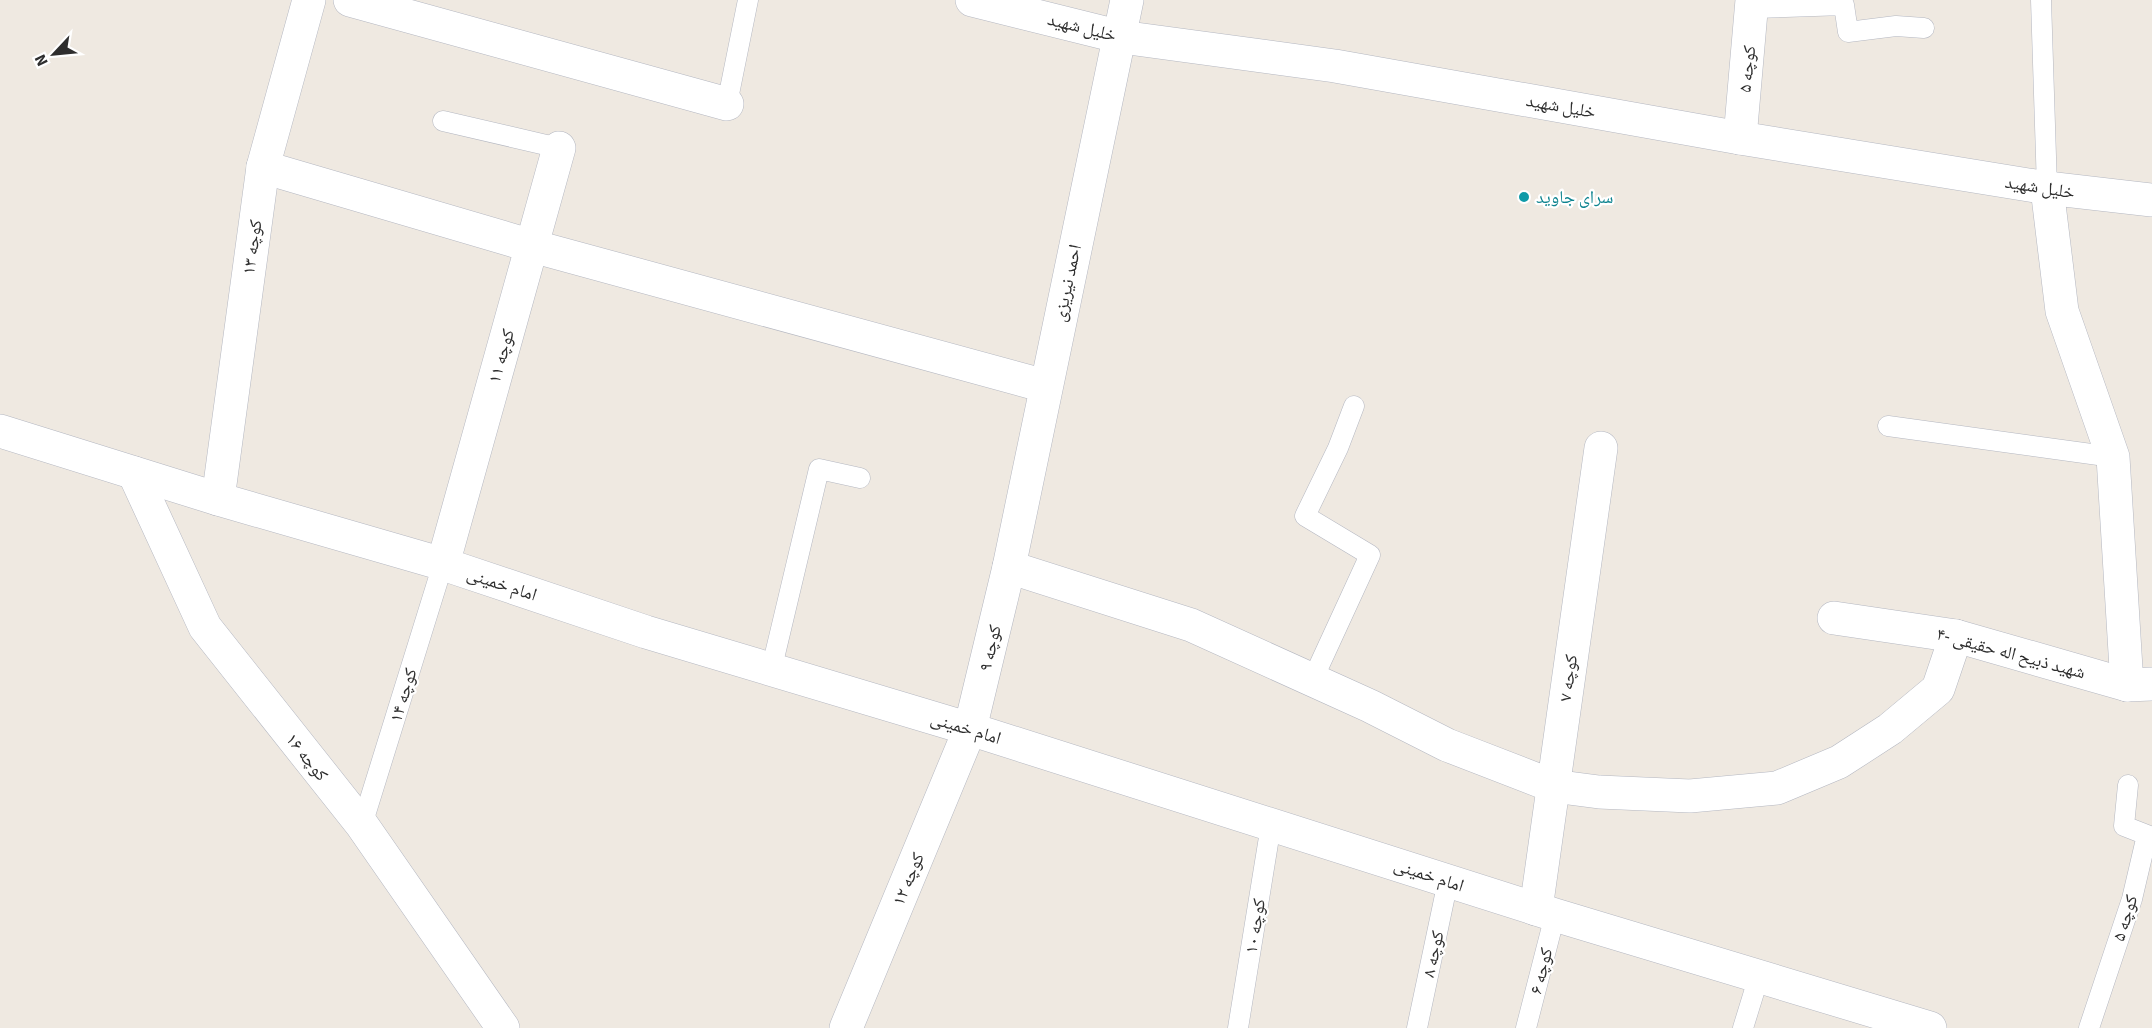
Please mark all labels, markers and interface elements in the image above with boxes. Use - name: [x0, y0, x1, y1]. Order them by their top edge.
- street label: خلیل شهید: [1045, 7, 1119, 48]
- north arrow: [24, 24, 84, 84]
- street label: کوچه ۵: [1733, 44, 1762, 94]
- text: N: [29, 51, 54, 70]
- street label: خلیل شهید: [1524, 88, 1598, 125]
- street label: خلیل شهید: [2003, 170, 2077, 205]
- place label: سرای جاوید: [1536, 185, 1613, 210]
- marker: سرای جاوید: [1517, 190, 1531, 204]
- street label: کوچه ۱۳: [236, 217, 269, 276]
- street label: احمد نیریزی: [1047, 242, 1088, 324]
- street label: کوچه ۱۱: [482, 326, 521, 386]
- street label: امام خمینی: [464, 561, 540, 608]
- street label: کوچه ۹: [973, 622, 1008, 674]
- street label: ۴- شهید ذبیح اله حقیقی: [1934, 622, 2088, 685]
- street label: کوچه ۷: [1553, 652, 1584, 703]
- street label: کوچه ۱۴: [383, 665, 424, 725]
- street label: امام خمینی: [928, 706, 1004, 751]
- street label: کوچه ۱۶: [280, 728, 334, 787]
- street label: کوچه ۱۲: [886, 848, 931, 910]
- street label: امام خمینی: [1391, 852, 1467, 899]
- street label: ۵ کوچه: [2107, 891, 2144, 944]
- street label: کوچه ۱۰: [1239, 896, 1272, 955]
- street label: کوچه ۸: [1416, 928, 1451, 980]
- street label: کوچه ۶: [1524, 945, 1559, 997]

